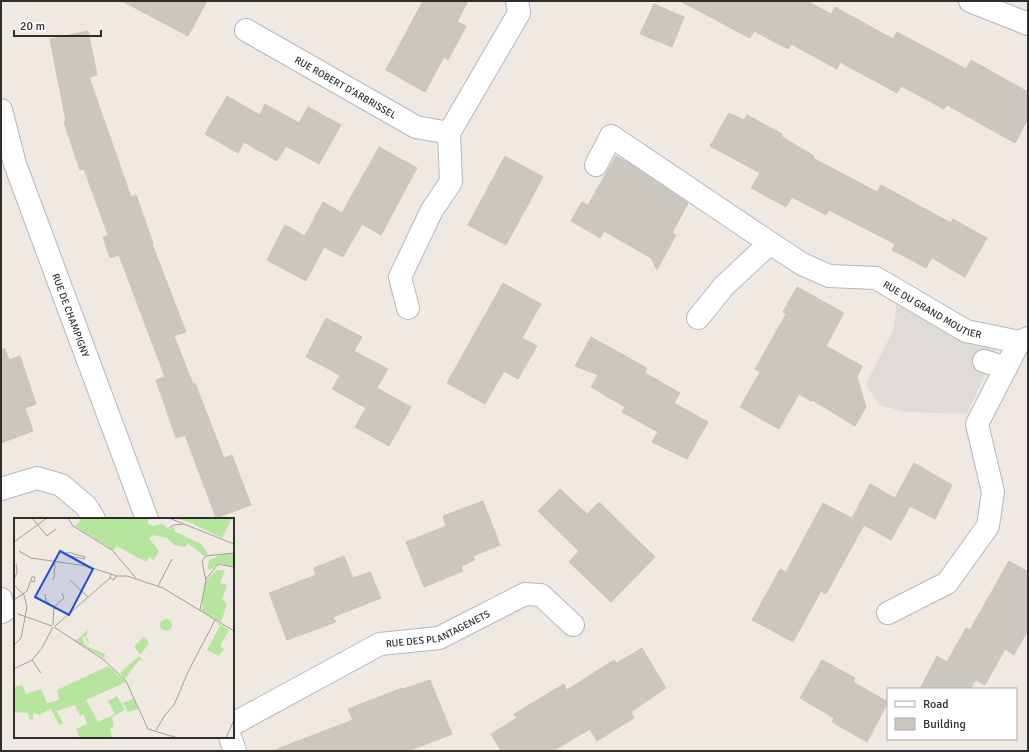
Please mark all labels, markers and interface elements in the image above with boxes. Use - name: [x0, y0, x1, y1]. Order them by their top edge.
- scale bar: [14, 12, 101, 38]
- text: 20 m: [20, 19, 45, 34]
- street label: RUE ROBERT D'ARBRISSEL: [292, 54, 398, 122]
- street label: RUE DE CHAMPIGNY: [49, 272, 91, 359]
- street label: RUE DU GRAND MOUTIER: [881, 279, 983, 341]
- inset map: [14, 518, 234, 738]
- street label: RUE DES PLANTAGENETS: [385, 608, 493, 650]
- legend: [887, 688, 1017, 740]
- text: Road: [923, 697, 949, 712]
- text: Building: [923, 717, 966, 732]

